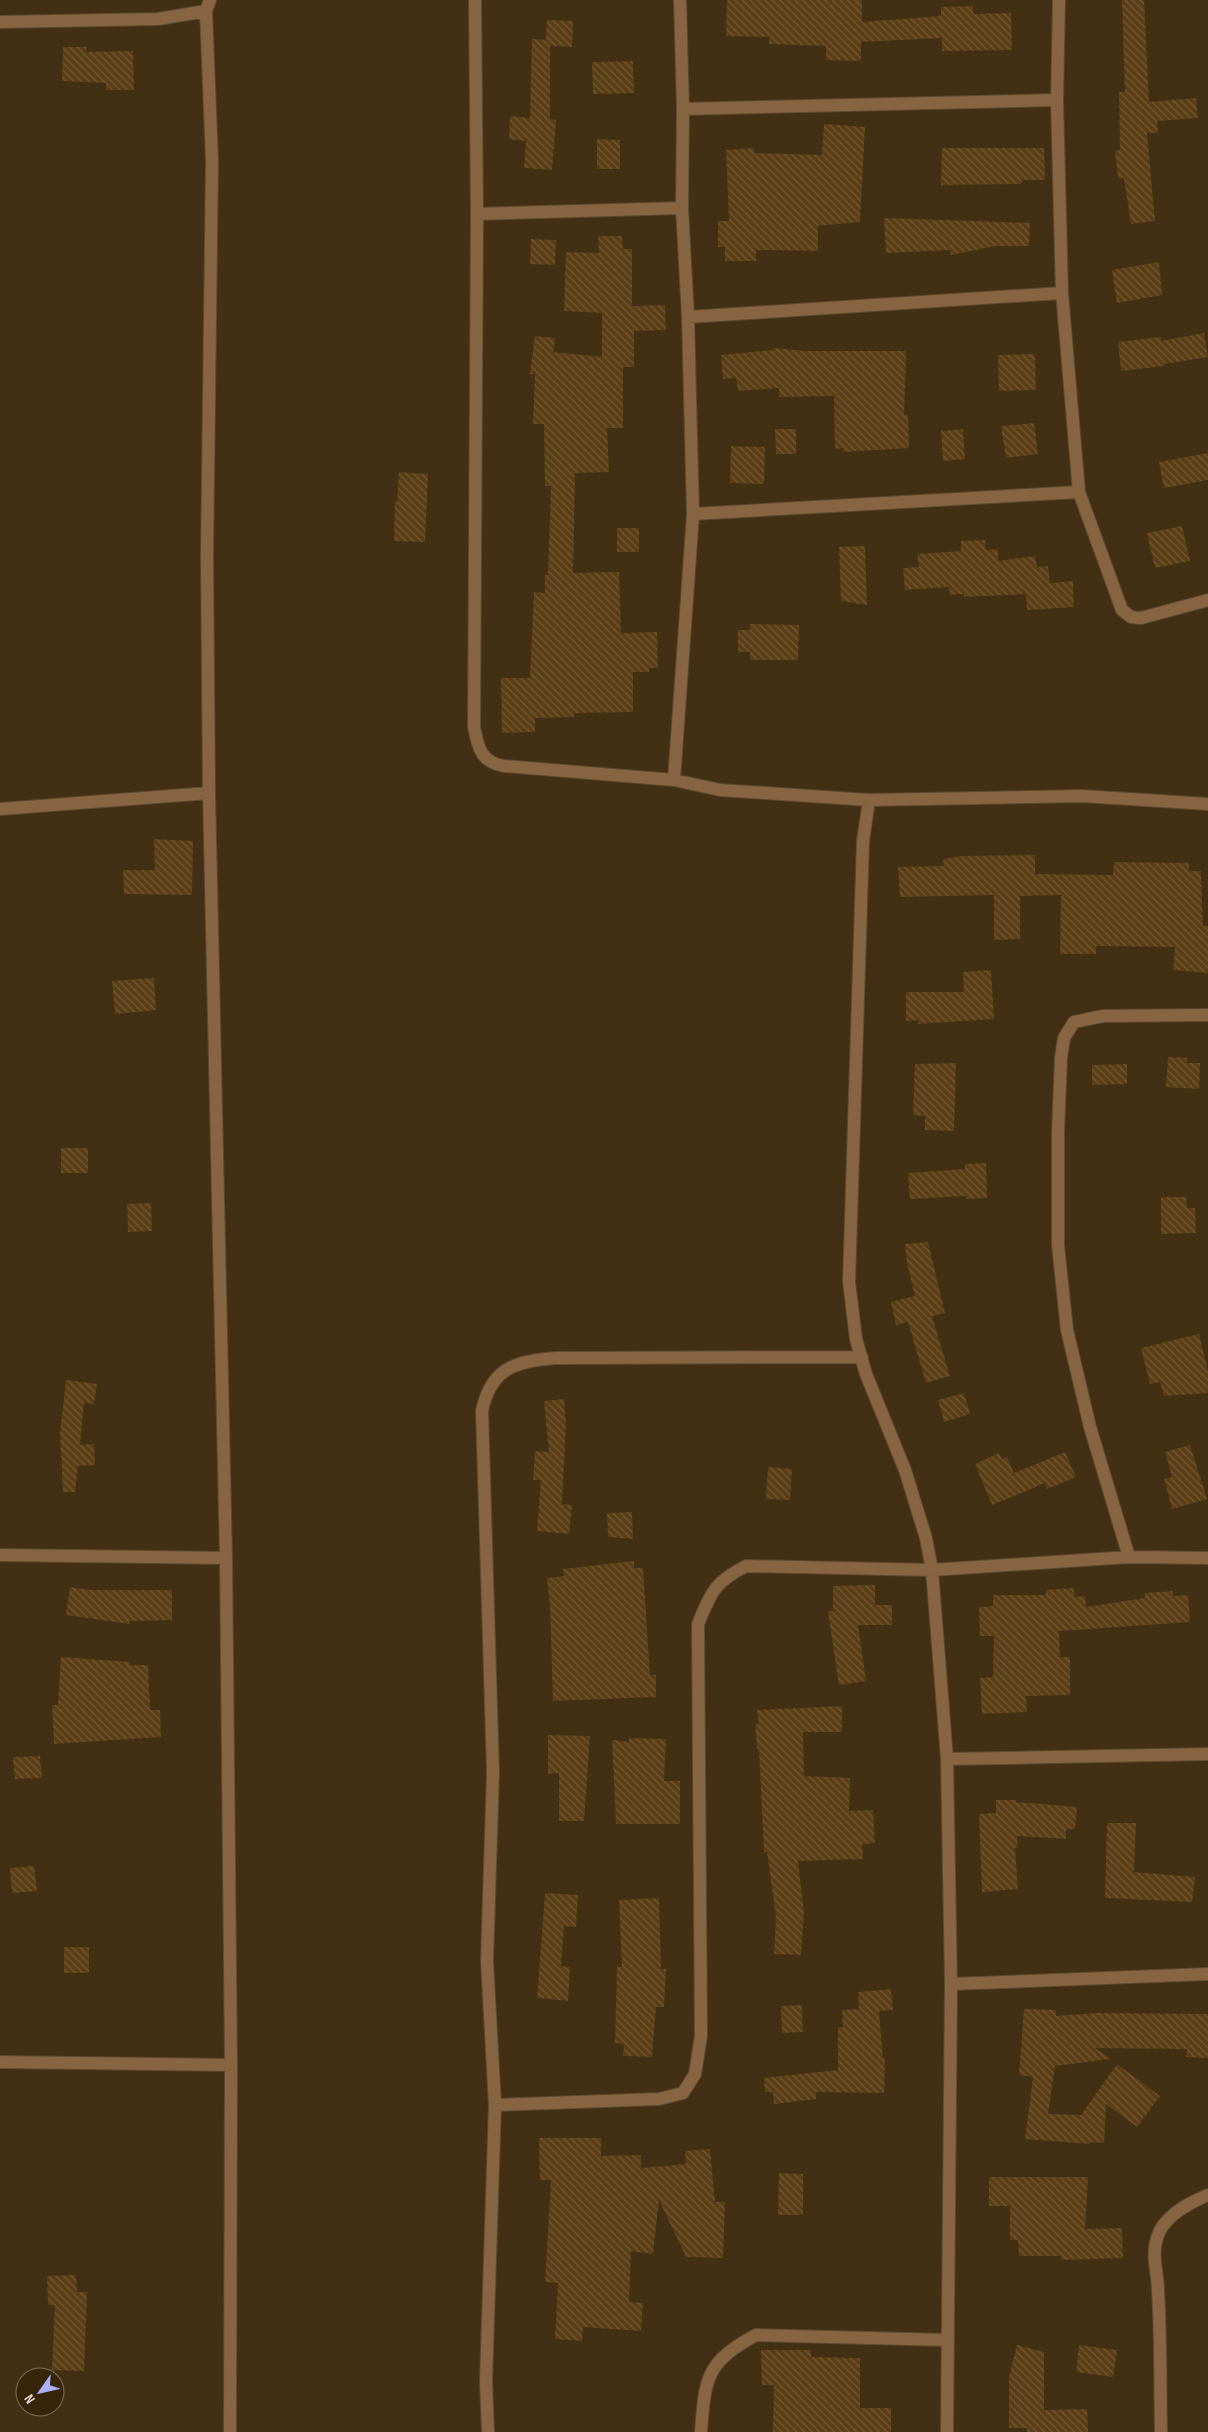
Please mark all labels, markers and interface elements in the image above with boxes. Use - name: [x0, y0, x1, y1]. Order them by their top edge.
- north arrow: [15, 2367, 65, 2417]
- text: N: [20, 2391, 39, 2407]

